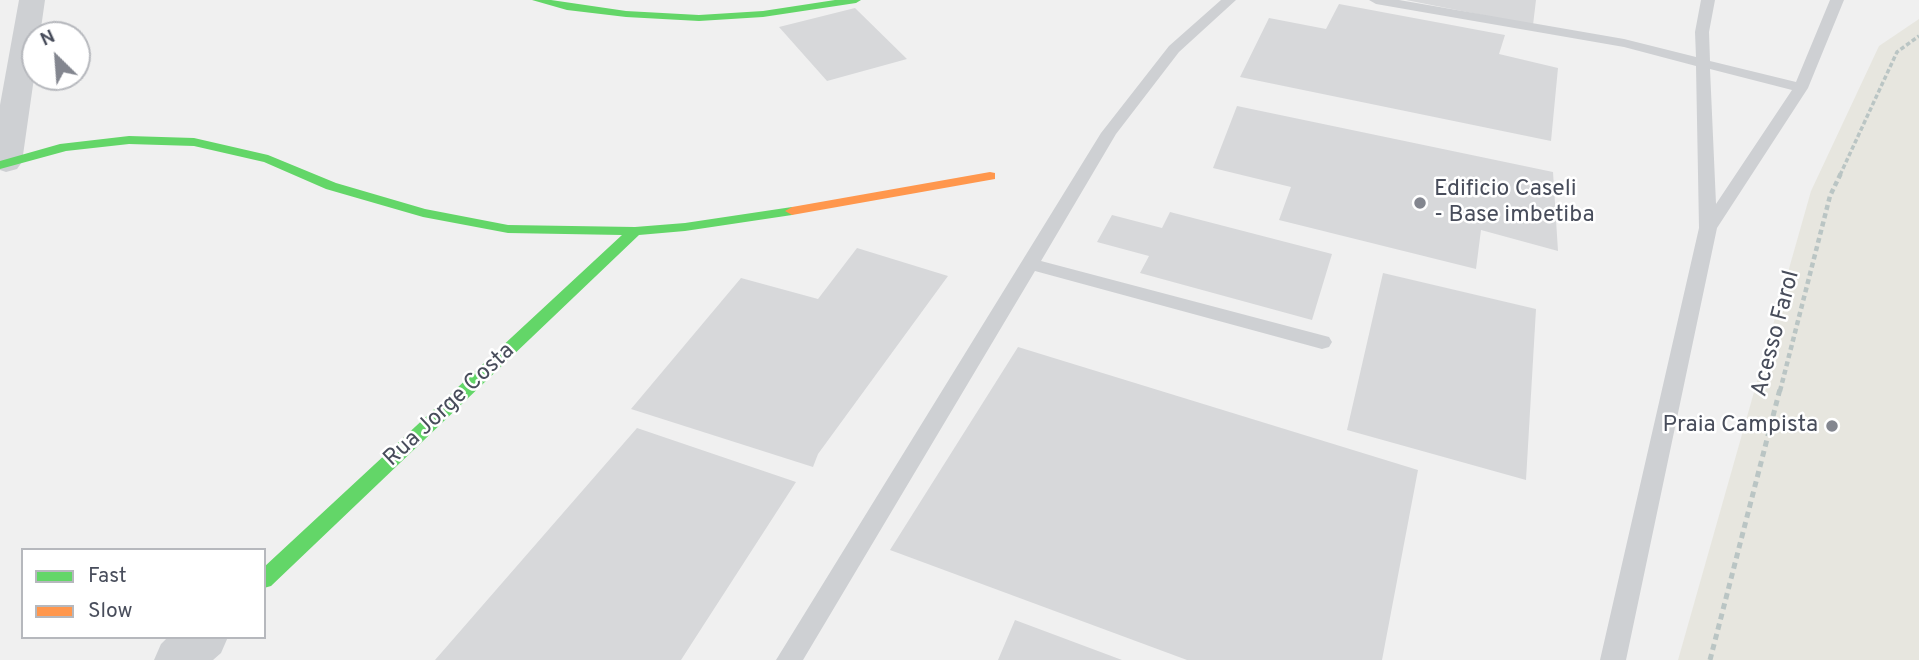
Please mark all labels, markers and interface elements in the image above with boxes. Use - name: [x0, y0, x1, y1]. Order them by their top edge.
- north arrow: [21, 21, 91, 91]
- text: N: [37, 25, 59, 53]
- place label: Edificio Caseli - Base imbetiba: [1434, 176, 1594, 230]
- marker: Edificio Caseli - Base imbetiba: [1412, 195, 1428, 211]
- street label: Acesso Farol: [1747, 268, 1807, 400]
- street label: Rua Jorge Costa: [379, 338, 521, 474]
- place label: Praia Campista: [1663, 412, 1818, 440]
- marker: Praia Campista: [1824, 418, 1840, 434]
- legend: [21, 548, 266, 639]
- text: Fast: [88, 563, 127, 590]
- text: Slow: [88, 598, 133, 625]

